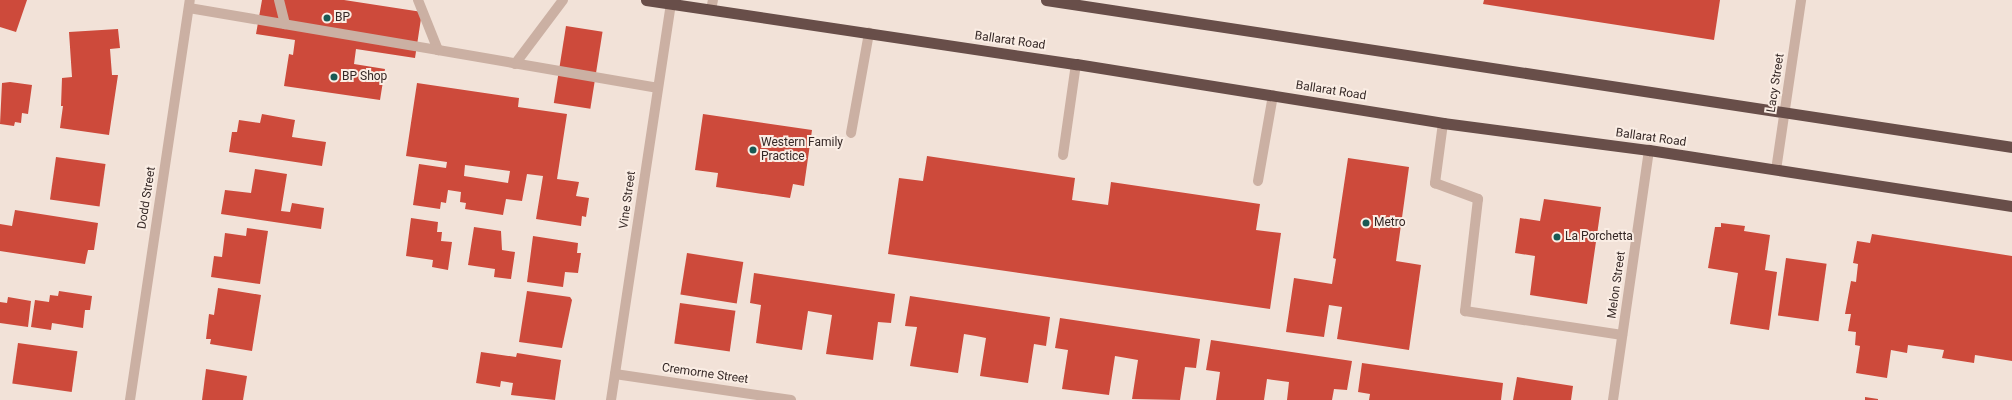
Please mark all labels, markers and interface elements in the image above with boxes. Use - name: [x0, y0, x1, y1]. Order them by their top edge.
- place label: BP: [335, 11, 350, 25]
- marker: BP: [322, 13, 332, 23]
- street label: Ballarat Road: [974, 29, 1046, 53]
- street label: Lacy Street: [1764, 52, 1788, 114]
- place label: BP Shop: [342, 70, 387, 84]
- marker: BP Shop: [329, 72, 339, 82]
- street label: Ballarat Road: [1295, 78, 1367, 104]
- street label: Ballarat Road: [1615, 126, 1687, 150]
- place label: Western Family Practice: [761, 136, 843, 164]
- marker: Western Family Practice: [748, 145, 758, 155]
- street label: Dodd Street: [135, 166, 159, 230]
- street label: Vine Street: [617, 170, 639, 230]
- place label: Metro: [1374, 216, 1406, 230]
- marker: Metro: [1361, 218, 1371, 228]
- place label: La Porchetta: [1565, 230, 1633, 244]
- marker: La Porchetta: [1552, 232, 1562, 242]
- street label: Melon Street: [1605, 250, 1629, 320]
- street label: Cremorne Street: [661, 361, 749, 387]

